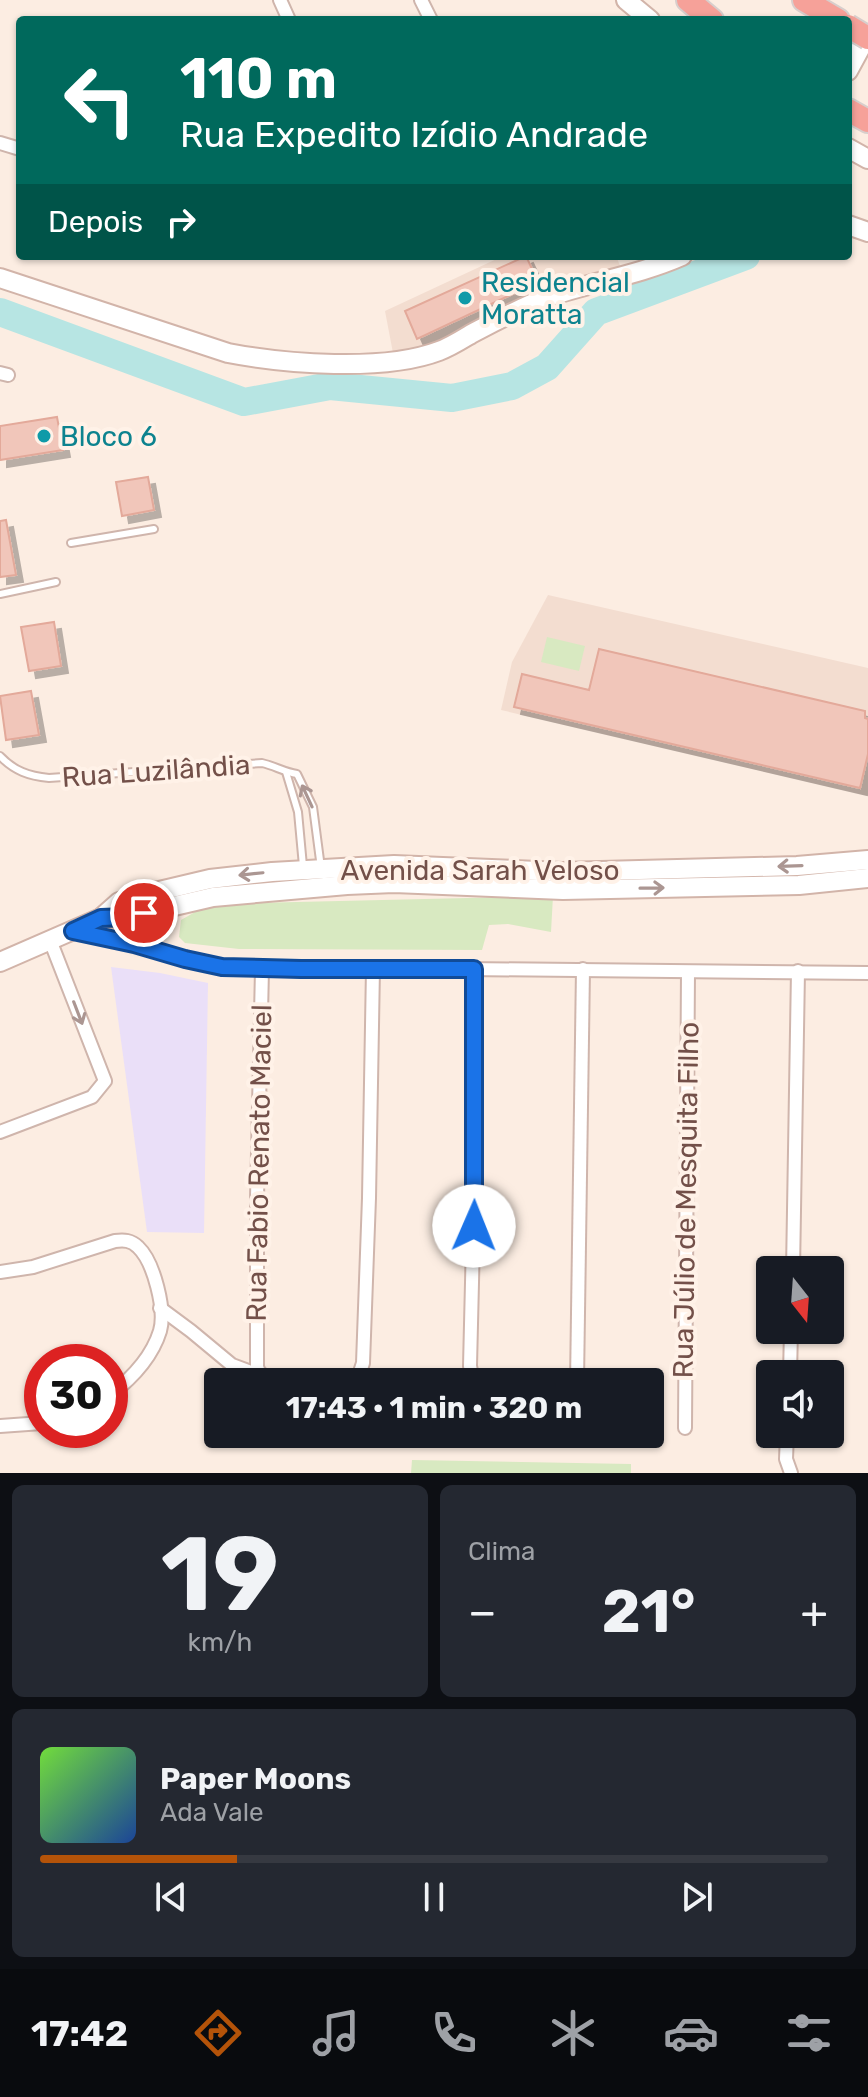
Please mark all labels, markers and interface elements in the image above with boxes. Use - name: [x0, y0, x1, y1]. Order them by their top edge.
- text: 110 m: [180, 46, 337, 112]
- icon: left: [48, 48, 152, 152]
- text: Rua Expedito Izídio Andrade: [180, 113, 648, 156]
- icon: right: [159, 200, 203, 244]
- text: Depois: [48, 204, 143, 240]
- place label: Residencial Moratta: [481, 266, 630, 331]
- marker: Residencial Moratta: [456, 289, 474, 307]
- place label: Bloco 6: [60, 420, 157, 453]
- marker: Bloco 6: [35, 427, 53, 445]
- street label: Rua Luzilândia: [61, 748, 251, 794]
- one-way arrow: [299, 785, 314, 809]
- street label: Avenida Sarah Veloso: [341, 854, 619, 887]
- one-way arrow: [777, 859, 804, 874]
- one-way arrow: [238, 867, 265, 882]
- pin: [110, 879, 178, 947]
- one-way arrow: [638, 880, 665, 895]
- icon: arrive: [122, 891, 166, 935]
- one-way arrow: [72, 1000, 86, 1025]
- street label: Rua Fabio Renato Maciel: [240, 1004, 278, 1322]
- street label: Rua Júlio de Mesquita Filho: [666, 1021, 706, 1379]
- position arrow: [432, 1184, 516, 1268]
- north arrow: [756, 1256, 844, 1344]
- map controls: [756, 1256, 844, 1448]
- speed limit sign: 30: [24, 1344, 128, 1448]
- button: sound: [756, 1360, 844, 1448]
- text: 17:43 · 1 min · 320 m: [286, 1390, 582, 1426]
- text: 19: [161, 1513, 279, 1636]
- text: Clima: [468, 1536, 535, 1567]
- text: 21°: [602, 1576, 695, 1647]
- text: −: [468, 1586, 497, 1638]
- text: +: [801, 1586, 828, 1638]
- text: km/h: [188, 1627, 252, 1658]
- text: Paper Moons: [160, 1761, 351, 1797]
- text: Ada Vale: [160, 1797, 264, 1828]
- icon: previous: [149, 1875, 193, 1919]
- icon: pause: [412, 1875, 456, 1919]
- icon: next: [675, 1875, 719, 1919]
- icon: directions: [190, 2005, 246, 2061]
- icon: music: [308, 2005, 364, 2061]
- icon: phone: [426, 2005, 482, 2061]
- icon: climate: [545, 2005, 601, 2061]
- icon: car: [663, 2005, 719, 2061]
- icon: filters: [781, 2005, 837, 2061]
- text: 17:42: [31, 2012, 128, 2055]

